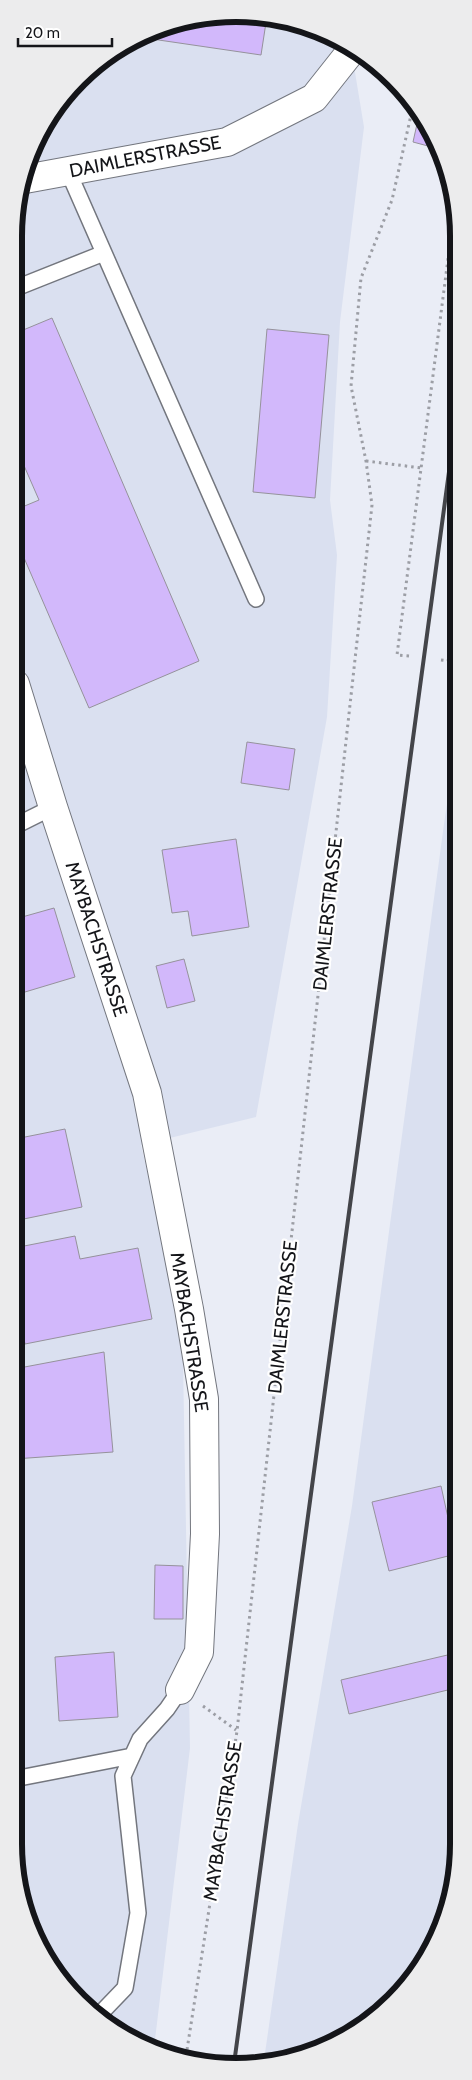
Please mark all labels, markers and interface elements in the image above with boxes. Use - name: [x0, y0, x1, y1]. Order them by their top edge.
- scale bar: [18, 15, 111, 47]
- text: 20 m: [25, 24, 60, 42]
- street label: DAIMLERSTRASSE: [67, 131, 223, 182]
- street label: DAIMLERSTRASSE: [308, 836, 347, 992]
- street label: MAYBACHSTRASSE: [61, 859, 132, 1020]
- street label: DAIMLERSTRASSE: [263, 1239, 302, 1395]
- street label: MAYBACHSTRASSE: [165, 1250, 214, 1414]
- street label: MAYBACHSTRASSE: [198, 1739, 247, 1903]

